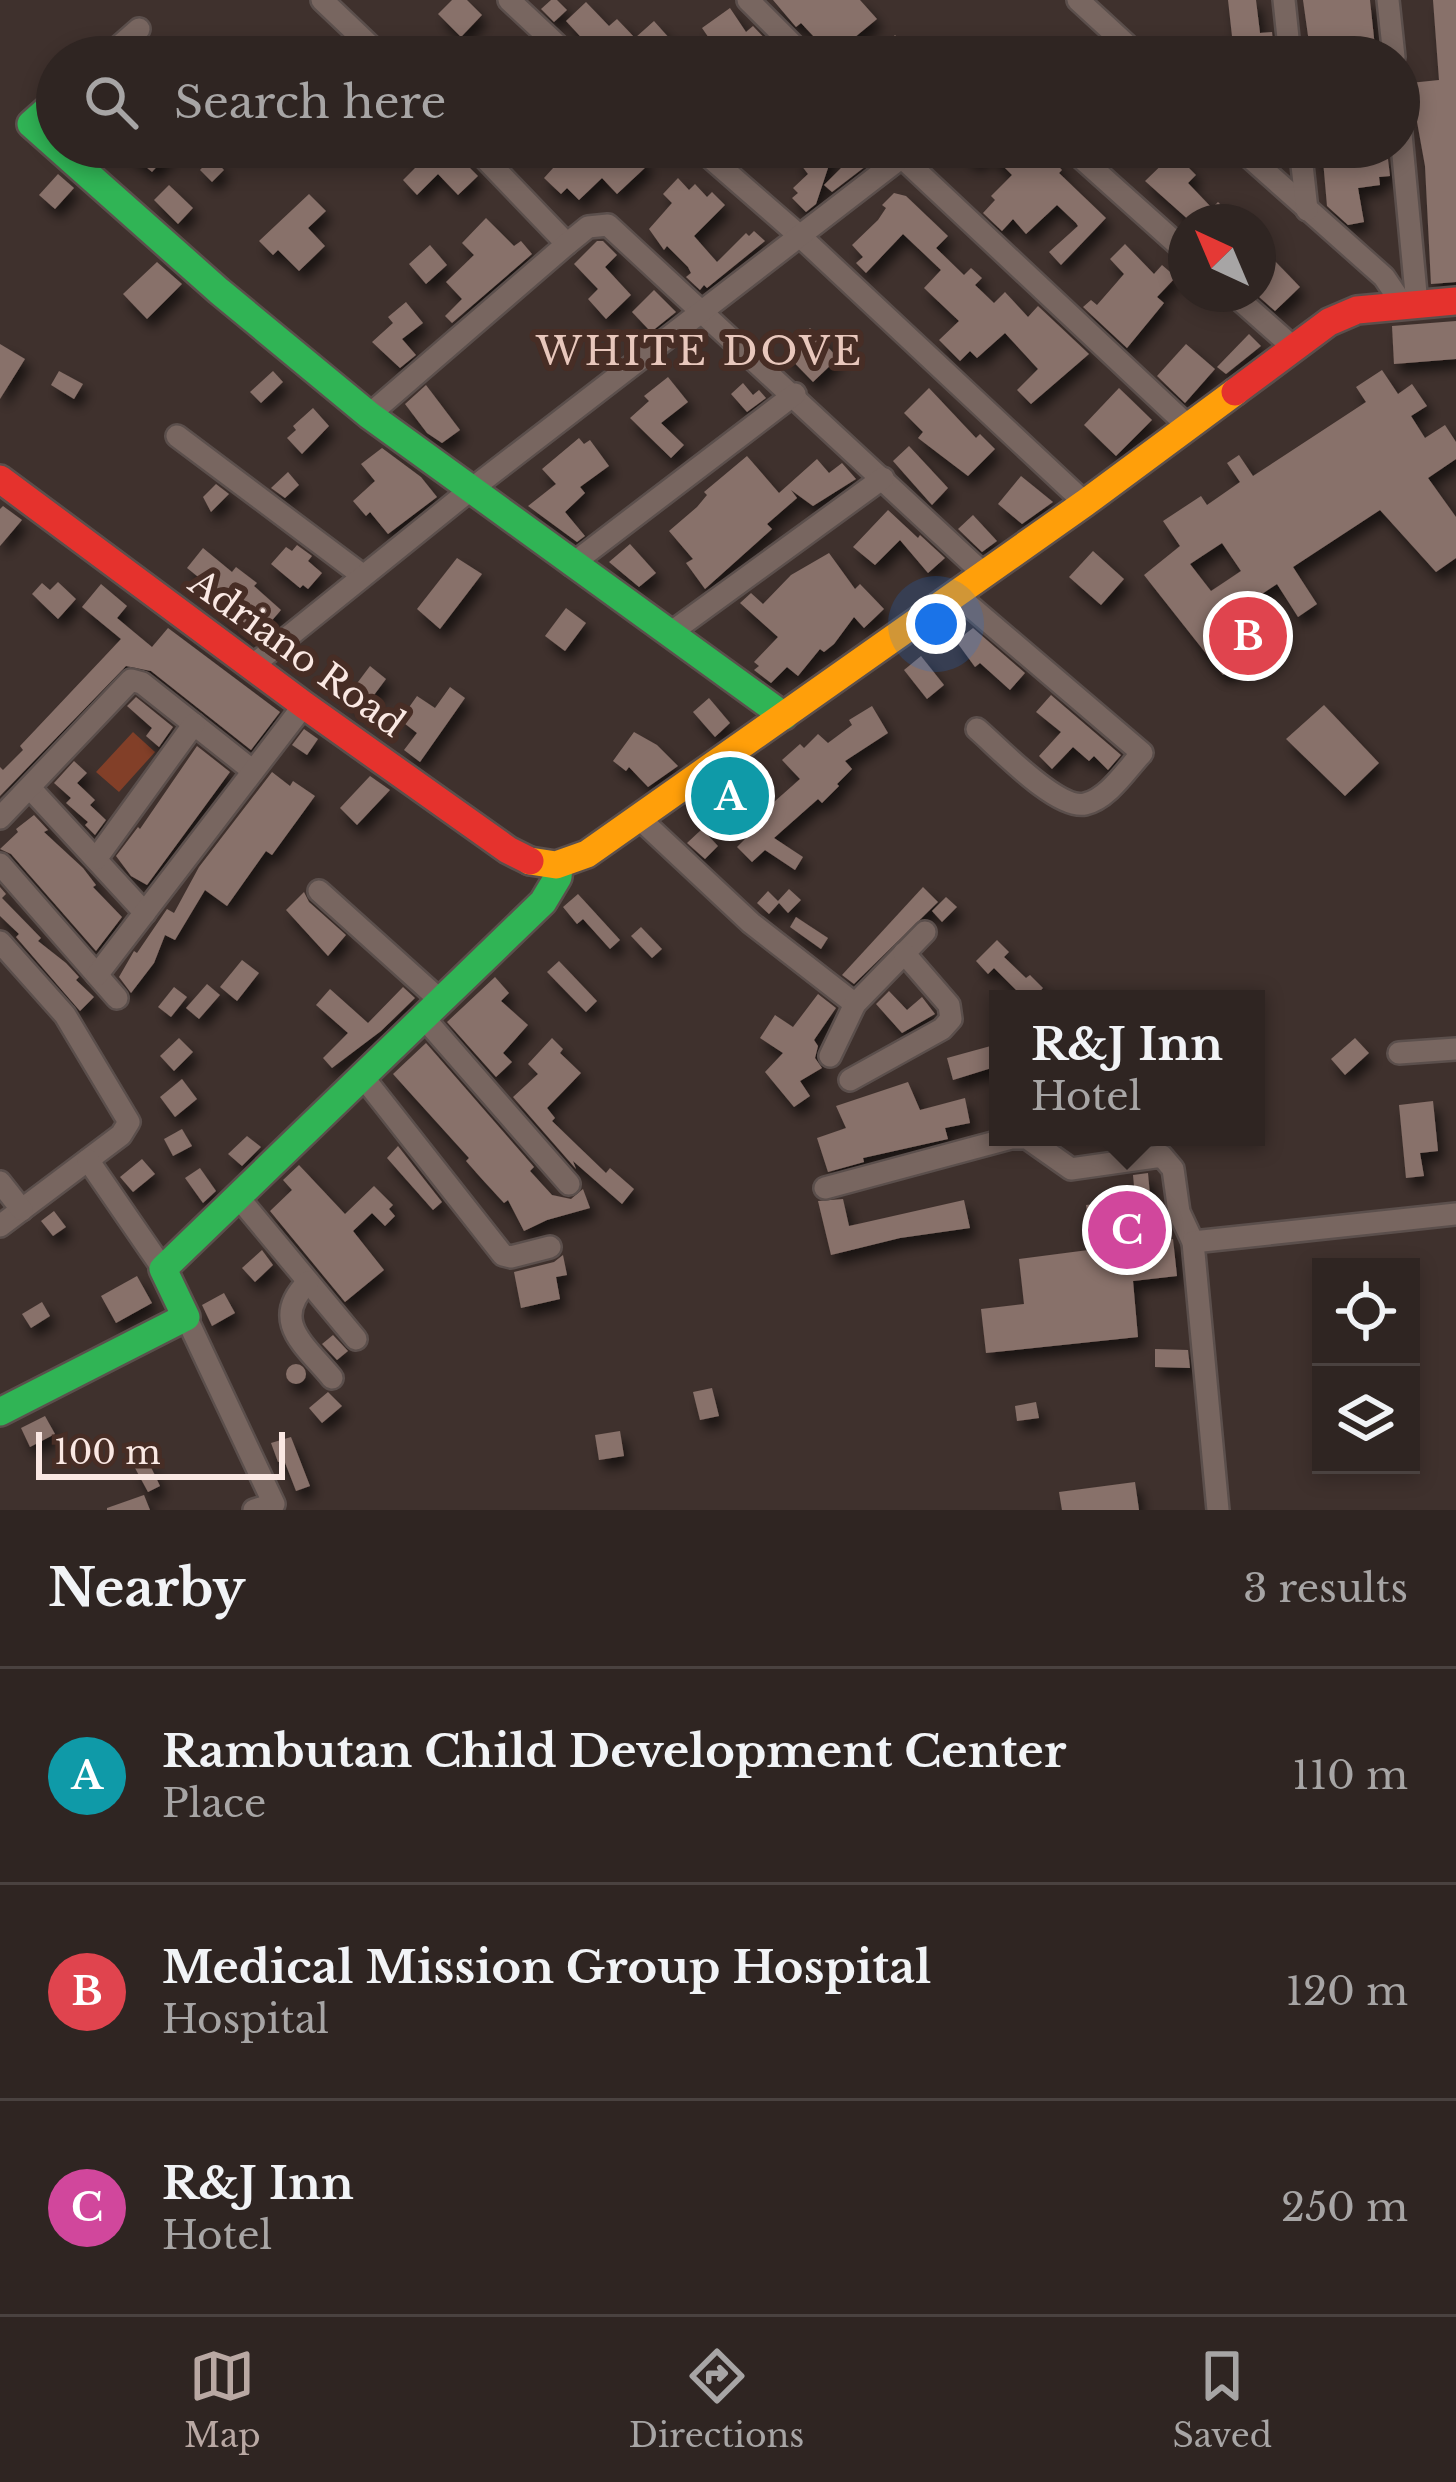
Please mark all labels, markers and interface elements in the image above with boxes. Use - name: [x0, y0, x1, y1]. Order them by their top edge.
- search box: [36, 36, 1420, 168]
- icon: search: [78, 69, 144, 135]
- text: Search here: [174, 74, 446, 130]
- north arrow: [1168, 204, 1276, 312]
- district label: WHITE DOVE: [535, 327, 864, 376]
- street label: Adriano Road: [180, 559, 414, 746]
- pin: B: [1209, 591, 1287, 681]
- your location: [906, 594, 966, 654]
- pin: A: [691, 751, 769, 841]
- popup: [989, 990, 1265, 1146]
- text: R&J Inn: [1031, 1016, 1223, 1072]
- text: Hotel: [1031, 1072, 1141, 1121]
- pin: C: [1088, 1185, 1166, 1275]
- map controls: [1312, 1258, 1420, 1474]
- button: locate: [1312, 1258, 1420, 1366]
- button: layers: [1312, 1366, 1420, 1474]
- scale bar: [36, 1426, 285, 1479]
- text: 100 m: [54, 1432, 161, 1473]
- text: Nearby: [48, 1557, 245, 1620]
- text: 3 results: [1243, 1564, 1408, 1613]
- text: Rambutan Child Development Center: [162, 1723, 1066, 1779]
- text: A: [71, 1751, 103, 1800]
- text: 110 m: [1292, 1751, 1408, 1800]
- text: Place: [162, 1779, 266, 1828]
- text: Medical Mission Group Hospital: [162, 1939, 931, 1995]
- text: B: [71, 1967, 103, 2016]
- text: 120 m: [1286, 1967, 1408, 2016]
- text: Hospital: [162, 1995, 329, 2044]
- text: R&J Inn: [162, 2155, 354, 2211]
- text: C: [71, 2183, 103, 2232]
- text: 250 m: [1281, 2183, 1408, 2232]
- text: Hotel: [162, 2211, 272, 2260]
- tab: Map: [184, 2343, 261, 2456]
- tab: Directions: [629, 2343, 804, 2456]
- tab: Saved: [1172, 2343, 1272, 2456]

